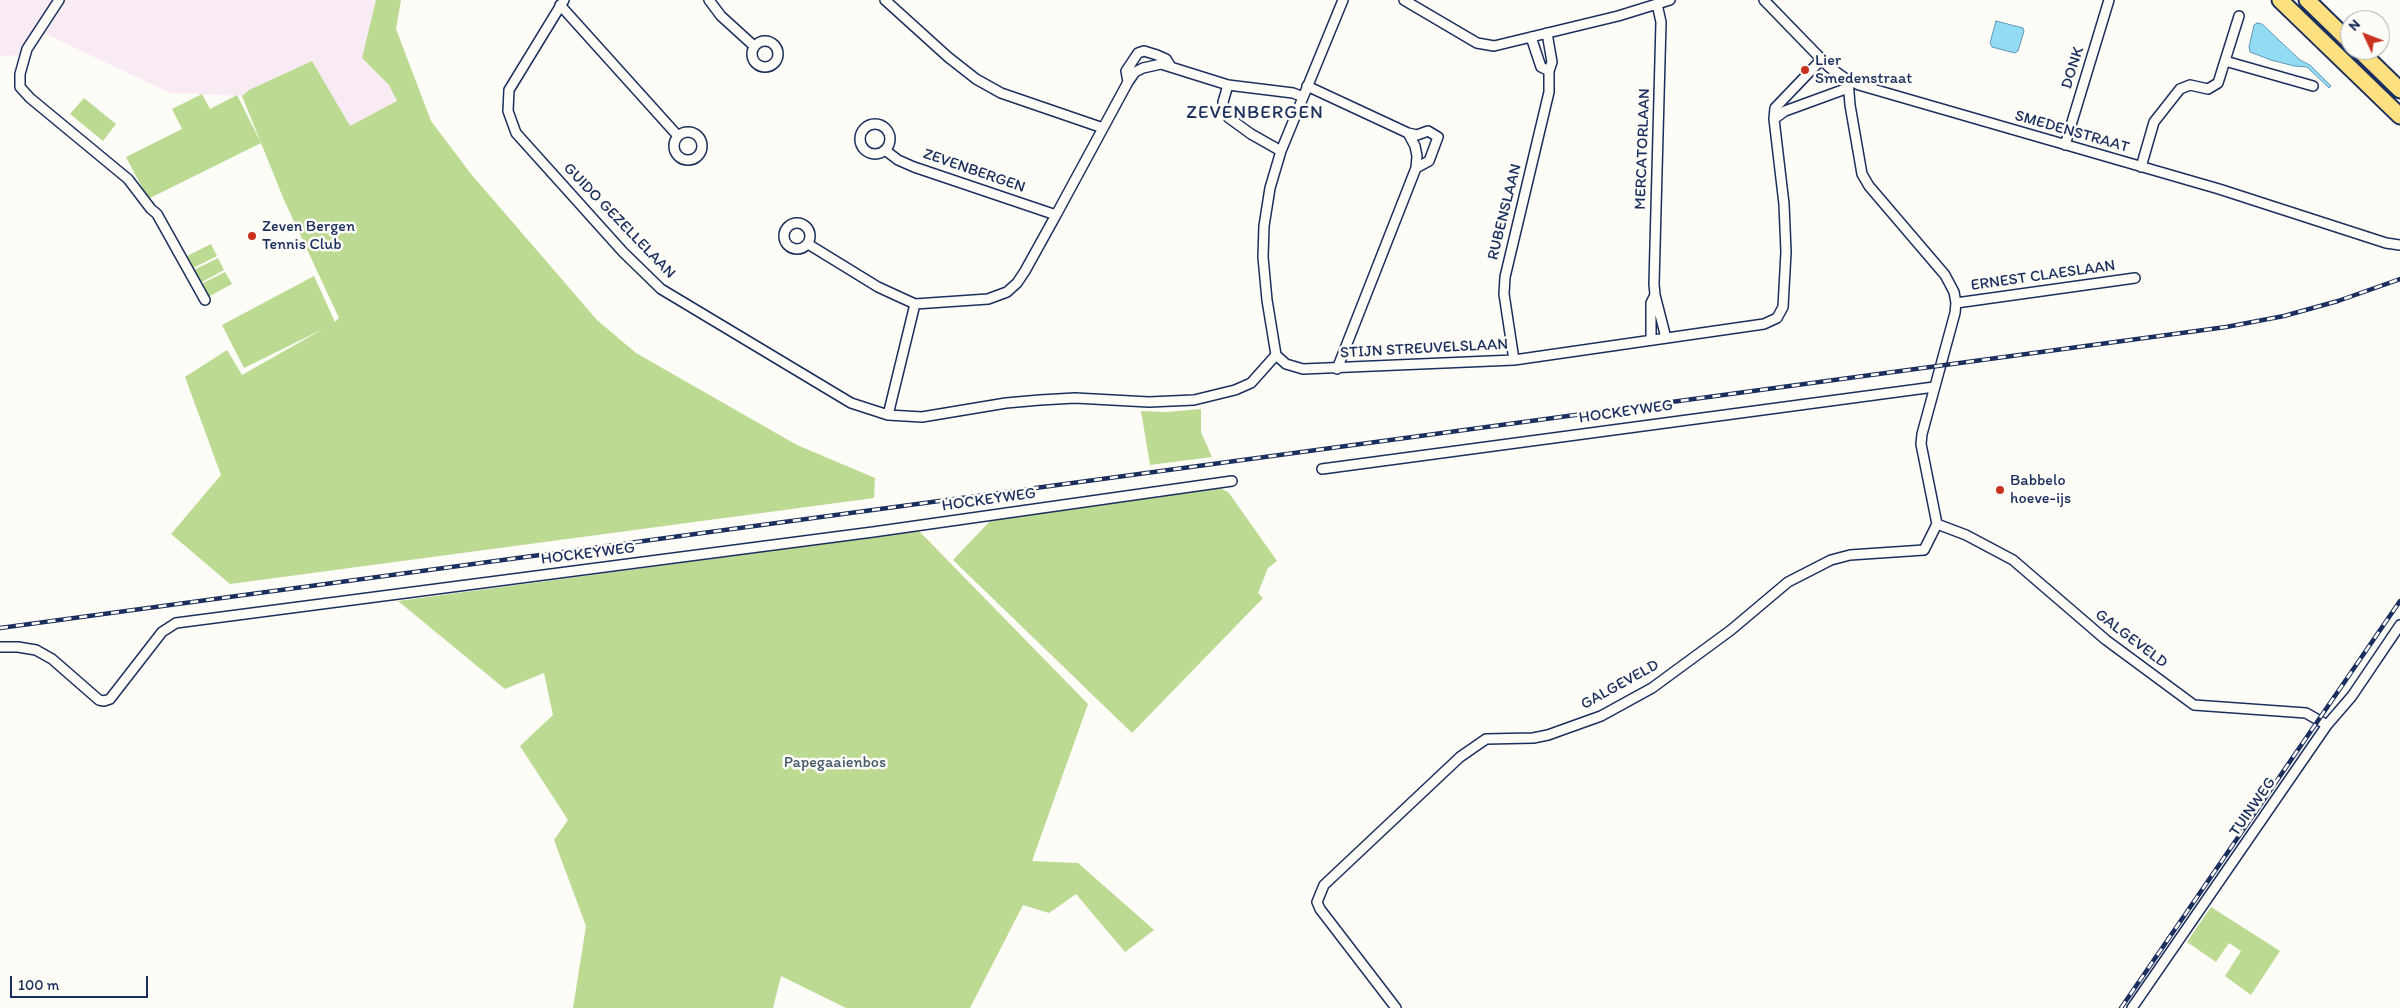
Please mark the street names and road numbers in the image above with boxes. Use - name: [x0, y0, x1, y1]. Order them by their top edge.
- street label: DONK: [2058, 45, 2088, 91]
- street label: MERCATORLAAN: [1631, 88, 1655, 210]
- street label: SMEDENSTRAAT: [2013, 106, 2131, 158]
- street label: ZEVENBERGEN: [920, 145, 1028, 197]
- street label: GUIDO GEZELLELAAN: [559, 159, 679, 283]
- street label: RUBENSLAAN: [1484, 162, 1526, 262]
- street label: ERNEST CLAESLAAN: [1970, 256, 2116, 296]
- street label: STIJN STREUVELSLAAN: [1340, 335, 1508, 363]
- street label: HOCKEYWEG: [1578, 396, 1674, 428]
- street label: HOCKEYWEG: [941, 484, 1037, 516]
- street label: HOCKEYWEG: [540, 539, 636, 569]
- street label: GALGEVELD: [2091, 605, 2171, 673]
- street label: GALGEVELD: [1578, 656, 1662, 714]
- street label: TUINWEG: [2226, 774, 2280, 840]

